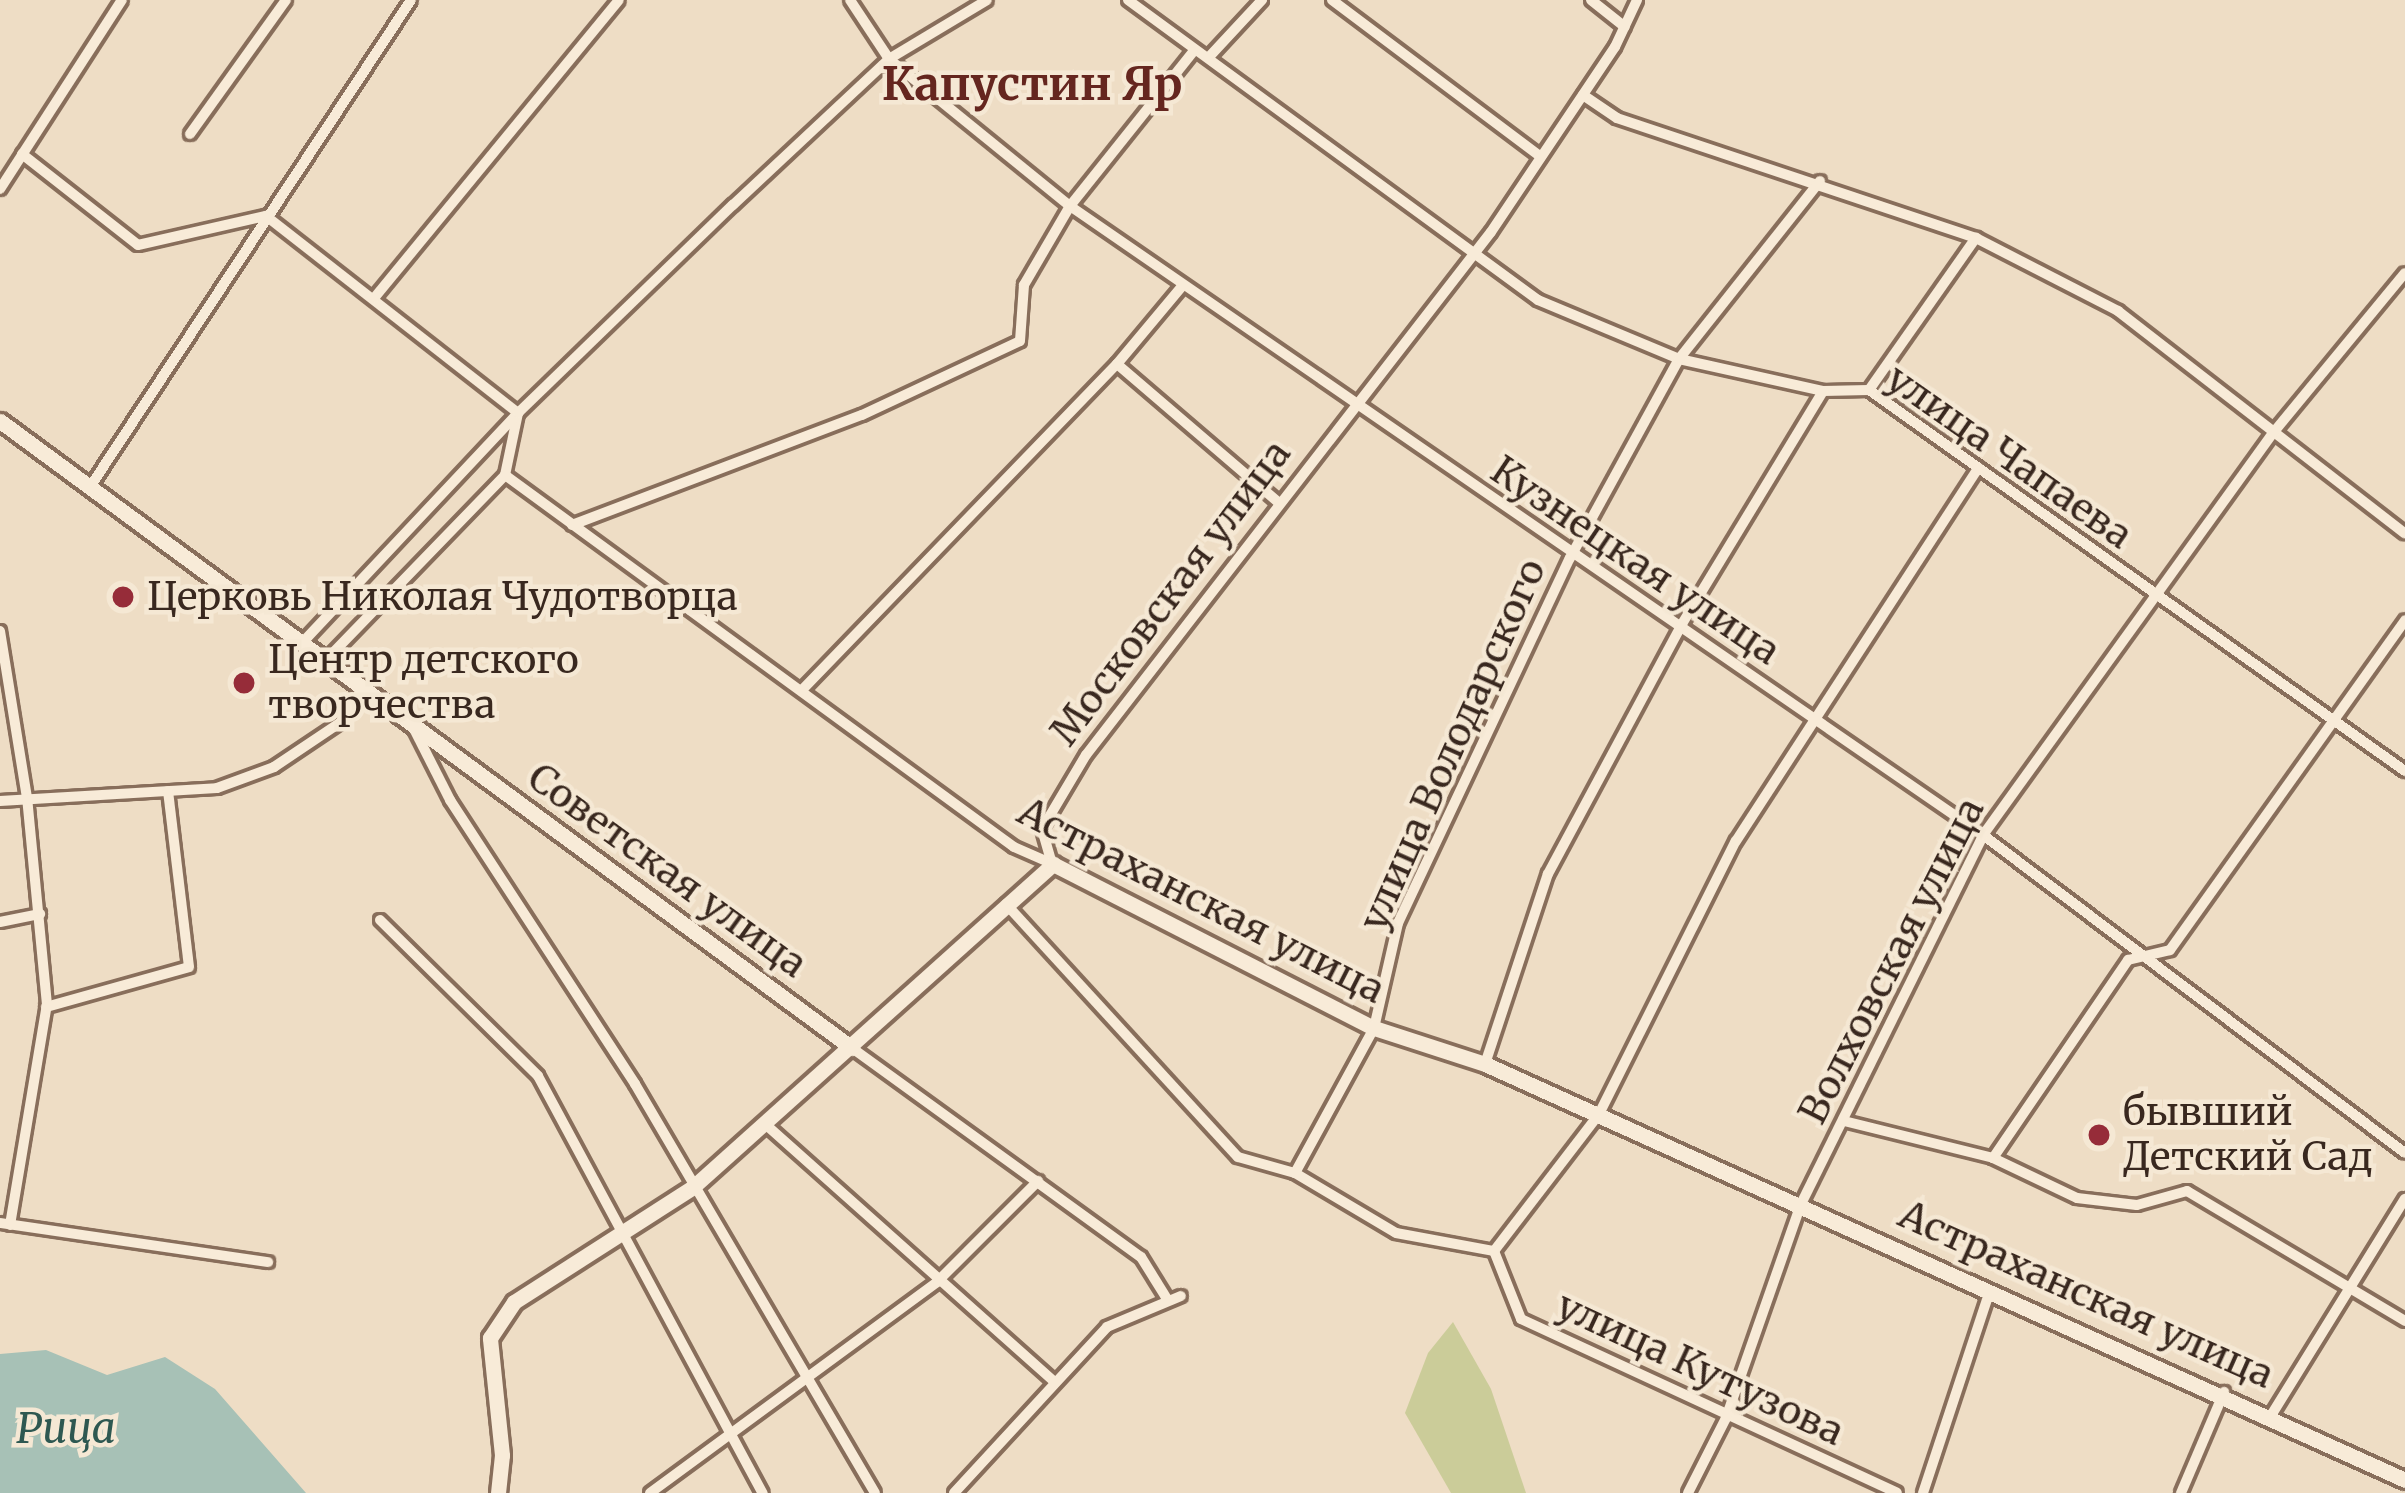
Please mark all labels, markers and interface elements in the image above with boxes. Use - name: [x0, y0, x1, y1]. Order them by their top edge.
- district label: Капустин Яр: [882, 58, 1182, 112]
- street label: улица Чапаева: [1877, 355, 2141, 559]
- street label: Московская улица: [1041, 432, 1301, 754]
- street label: Кузнецкая улица: [1482, 447, 1788, 675]
- street label: улица Володарского: [1350, 552, 1556, 938]
- place label: Церковь Николая Чудотворца: [147, 574, 738, 620]
- marker: Церковь Николая Чудотворца: [110, 584, 136, 610]
- place label: Центр детского творчества: [268, 638, 579, 729]
- marker: Центр детского творчества: [231, 670, 257, 696]
- street label: Советская улица: [519, 754, 815, 988]
- street label: Астраханская улица: [1010, 788, 1392, 1014]
- street label: Волховская улица: [1790, 790, 1994, 1132]
- place label: бывший Детский Сад: [2123, 1090, 2373, 1181]
- marker: бывший Детский Сад: [2086, 1122, 2112, 1148]
- street label: Астраханская улица: [1892, 1191, 2280, 1399]
- street label: улица Кутузова: [1549, 1282, 1851, 1456]
- water label: Рица: [16, 1403, 116, 1453]

